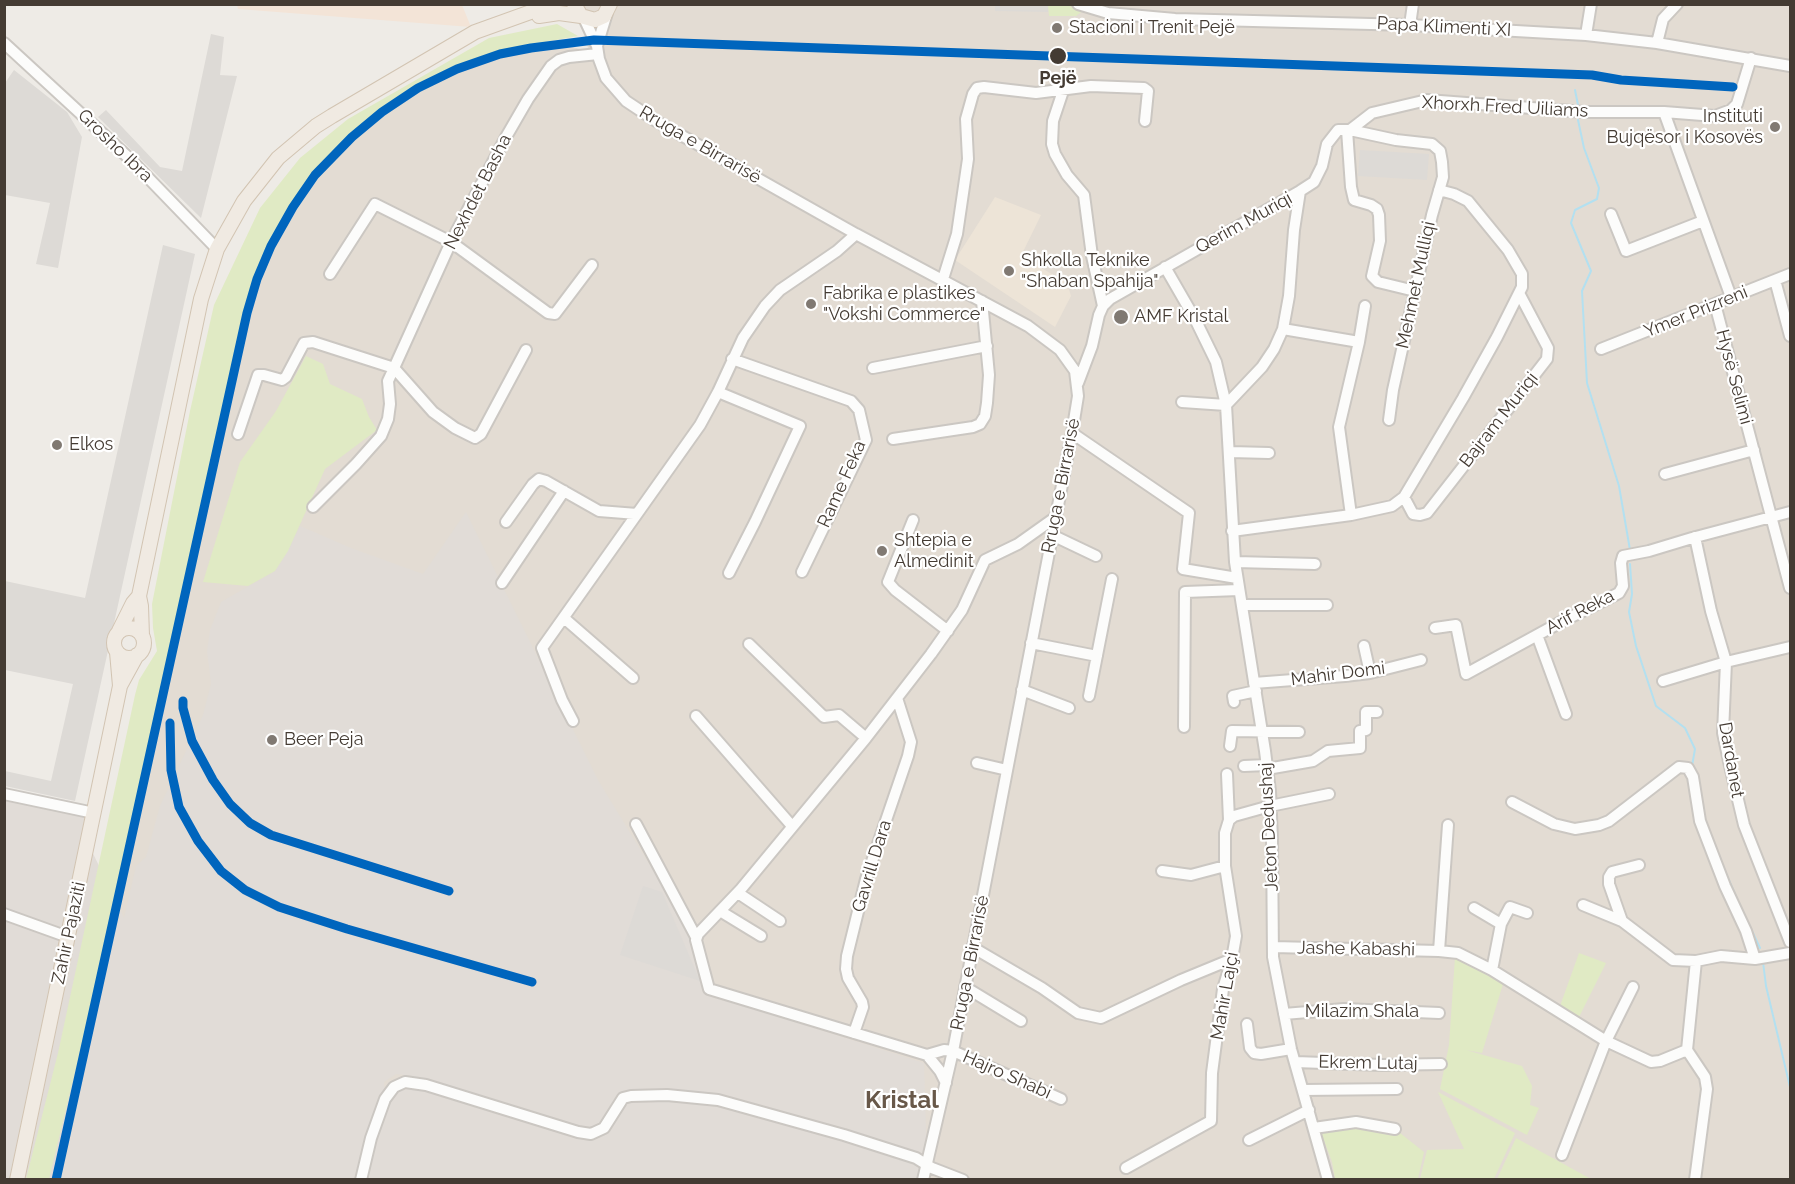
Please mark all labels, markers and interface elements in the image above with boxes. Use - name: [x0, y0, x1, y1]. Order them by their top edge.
- street label: Papa Klimenti XI: [1376, 13, 1512, 41]
- place label: Stacioni i Trenit Pejë: [1069, 17, 1235, 39]
- marker: Stacioni i Trenit Pejë: [1050, 21, 1064, 35]
- marker: Pejë: [1048, 46, 1068, 66]
- place label: Pejë: [1039, 68, 1077, 90]
- street label: Xhorxh Fred Uiliams: [1421, 92, 1589, 122]
- street label: Rruga e Birrarisë: [635, 101, 765, 189]
- street label: Grosho Ibra: [73, 105, 157, 187]
- place label: Instituti Bujqësor i Kosovës: [1606, 106, 1763, 148]
- marker: Instituti Bujqësor i Kosovës: [1768, 120, 1782, 134]
- street label: Nexhdet Basha: [440, 131, 516, 253]
- street label: Qerim Muriqi: [1192, 188, 1296, 258]
- street label: Mehmet Mulliqi: [1392, 219, 1440, 351]
- place label: Shkolla Teknike "Shaban Spahija": [1021, 250, 1159, 292]
- marker: Shkolla Teknike "Shaban Spahija": [1002, 264, 1016, 278]
- street label: Ymer Prizreni: [1641, 281, 1751, 343]
- place label: Fabrika e plastikes "Vokshi Commerce": [823, 283, 985, 326]
- marker: Fabrika e plastikes "Vokshi Commerce": [804, 297, 818, 311]
- place label: AMF Kristal: [1134, 306, 1228, 328]
- marker: AMF Kristal: [1112, 308, 1130, 326]
- street label: Hysë Selimi: [1711, 327, 1757, 427]
- street label: Bajram Muriqi: [1455, 368, 1543, 472]
- street label: Rruga e Birrarisë: [1037, 417, 1085, 555]
- place label: Elkos: [69, 434, 113, 456]
- street label: Rame Feka: [813, 437, 871, 531]
- marker: Elkos: [50, 438, 64, 452]
- place label: Shtepia e Almedinit: [894, 530, 974, 572]
- marker: Shtepia e Almedinit: [875, 544, 889, 558]
- street label: Arif Reka: [1542, 585, 1618, 639]
- street label: Mahir Domi: [1290, 657, 1386, 691]
- street label: Dardanet: [1714, 720, 1748, 800]
- place label: Beer Peja: [284, 729, 363, 751]
- marker: Beer Peja: [265, 733, 279, 747]
- street label: Jeton Dedushaj: [1255, 762, 1283, 892]
- street label: Gavrill Dara: [848, 817, 896, 915]
- street label: Zahir Pajaziti: [48, 880, 90, 986]
- street label: Rruga e Birrarisë: [946, 894, 994, 1032]
- street label: Jashe Kabashi: [1297, 937, 1415, 961]
- street label: Mahir Lajçi: [1207, 950, 1243, 1042]
- street label: Milazim Shala: [1305, 1001, 1419, 1023]
- street label: Hajro Shabi: [959, 1046, 1055, 1104]
- street label: Ekrem Lutaj: [1318, 1051, 1418, 1075]
- district label: Kristal: [865, 1087, 939, 1115]

